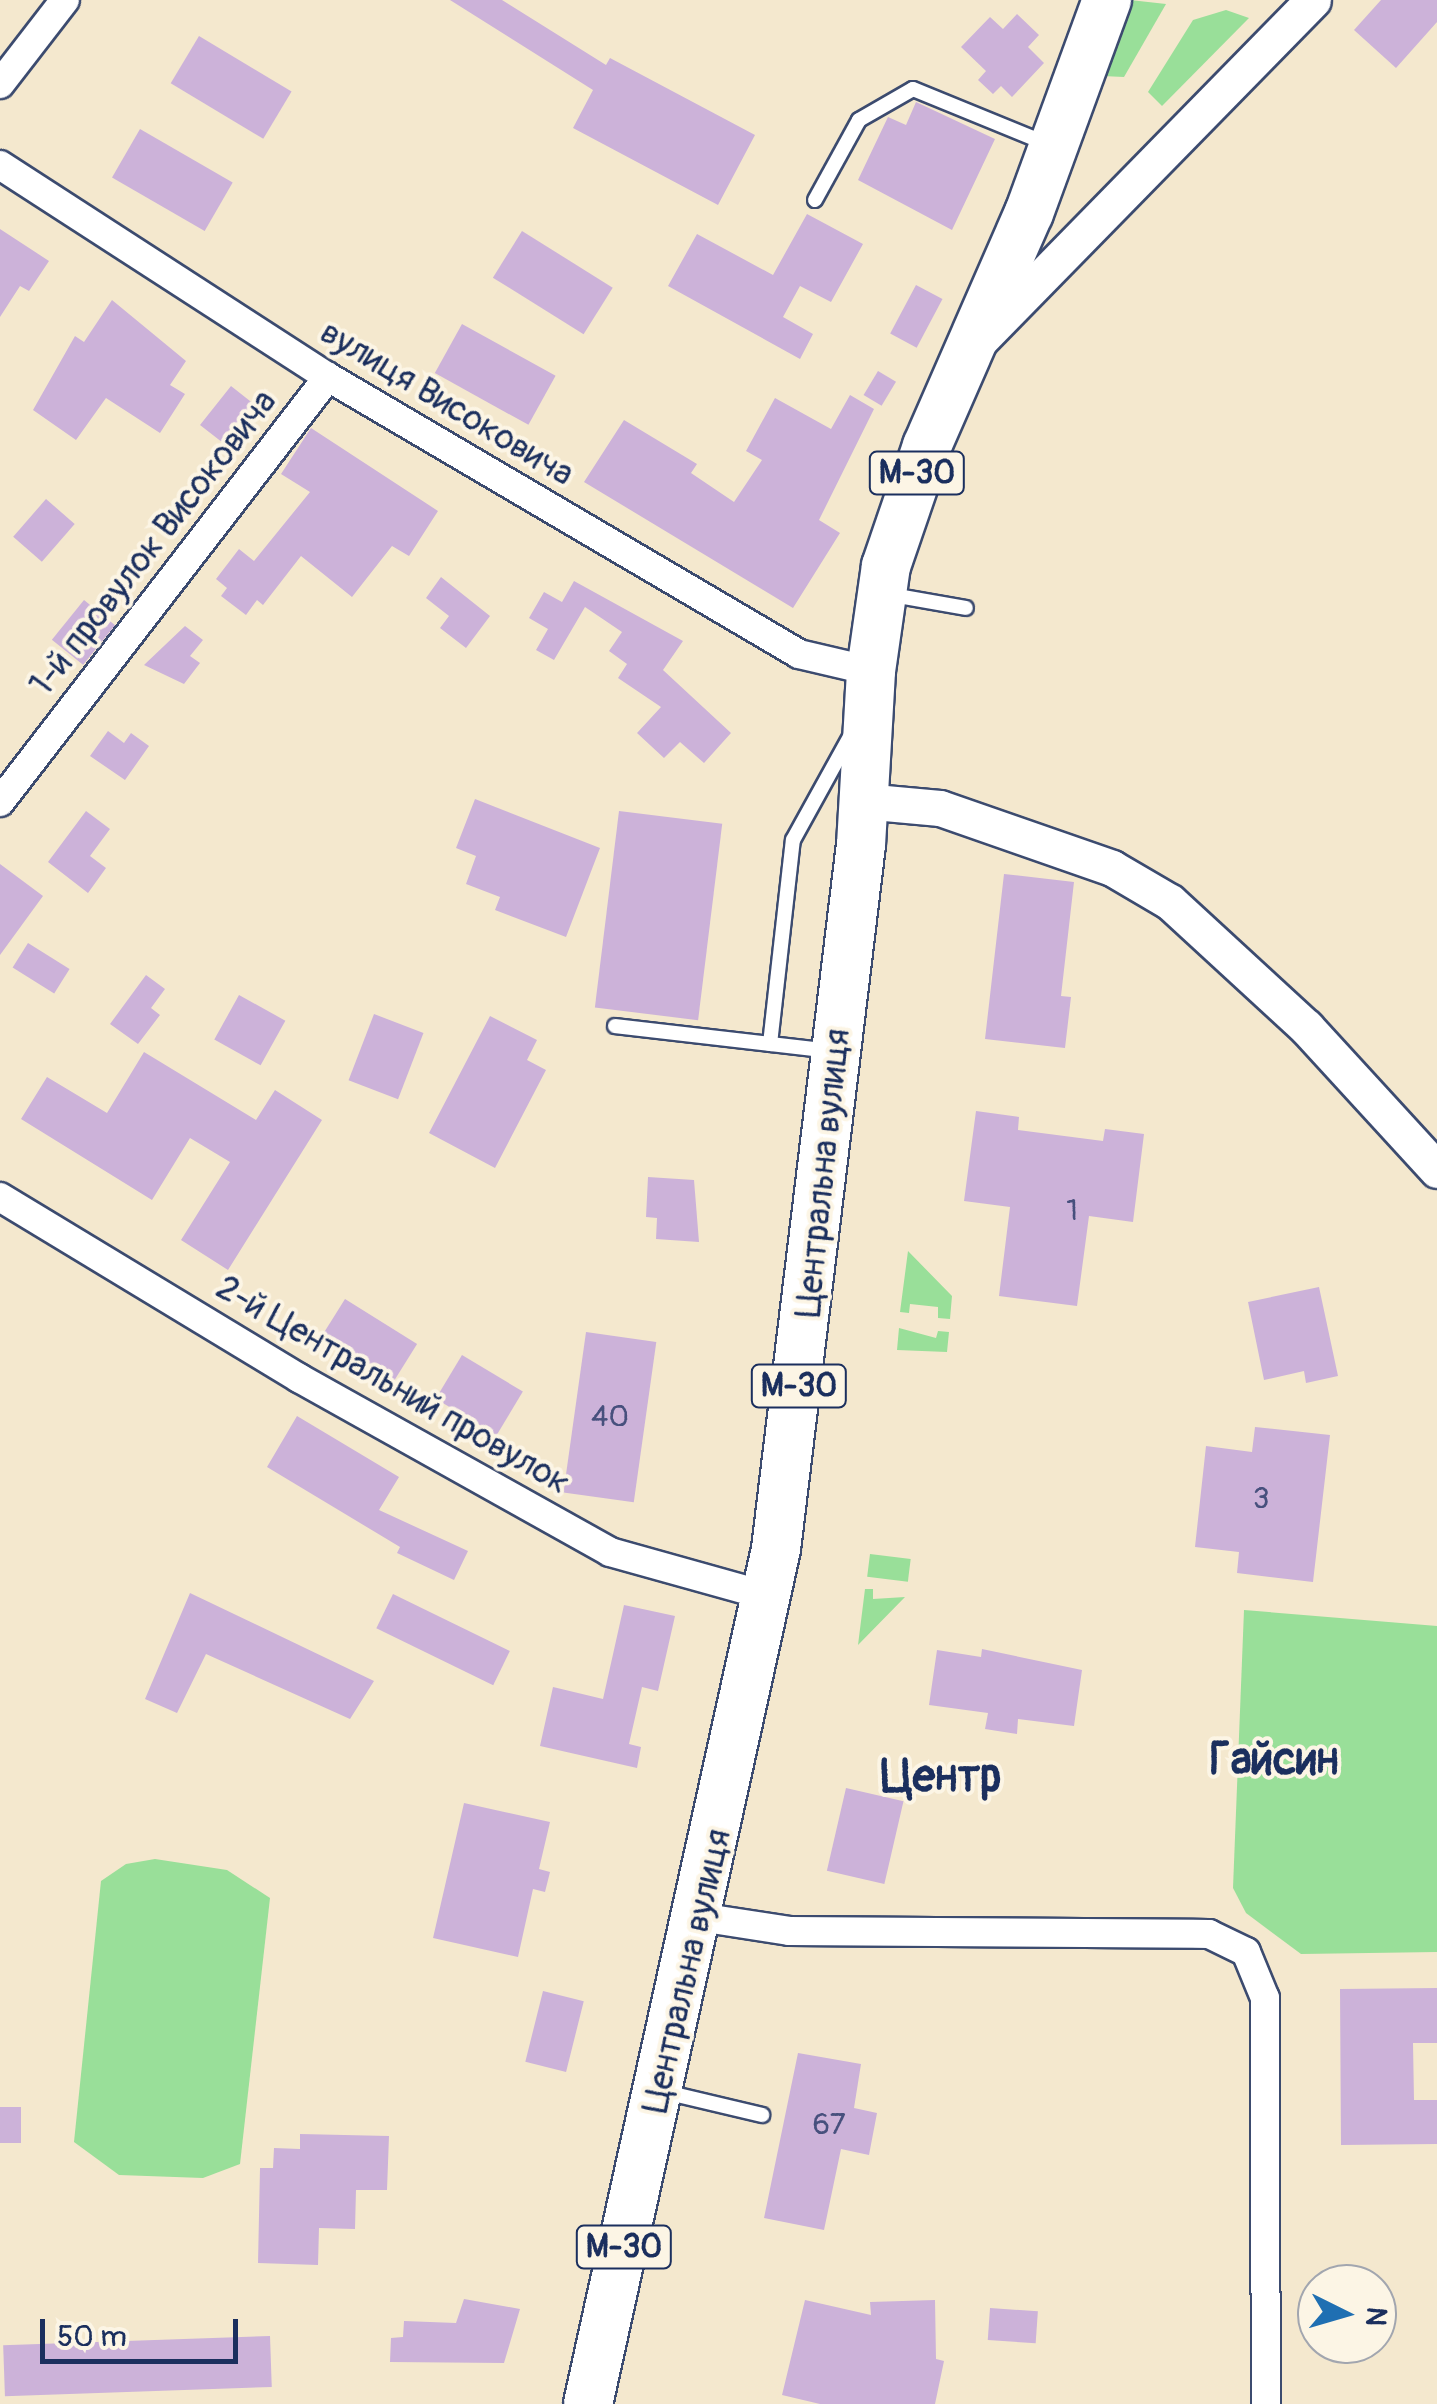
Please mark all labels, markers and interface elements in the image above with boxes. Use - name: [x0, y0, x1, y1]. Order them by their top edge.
- street label: вулиця Високовича: [313, 311, 581, 495]
- street label: 1-й провулок Високовича: [20, 382, 286, 704]
- road number: М-30: [867, 446, 967, 500]
- street label: Центральна вулиця: [787, 1026, 859, 1320]
- house number: 1: [1066, 1193, 1078, 1229]
- street label: 2-й Центральний провулок: [209, 1266, 577, 1504]
- road number: М-30: [749, 1359, 849, 1413]
- house number: 40: [591, 1399, 629, 1435]
- house number: 3: [1253, 1481, 1269, 1517]
- district label: Гайсин: [1209, 1734, 1339, 1788]
- district label: Центр: [881, 1751, 1001, 1805]
- street label: Центральна вулиця: [634, 1825, 740, 2117]
- house number: 67: [812, 2107, 846, 2143]
- road number: М-30: [574, 2220, 674, 2274]
- north arrow: [1297, 2264, 1397, 2364]
- scale bar: [45, 2299, 242, 2361]
- text: N: [1357, 2306, 1394, 2327]
- text: 50 m: [57, 2318, 127, 2355]

